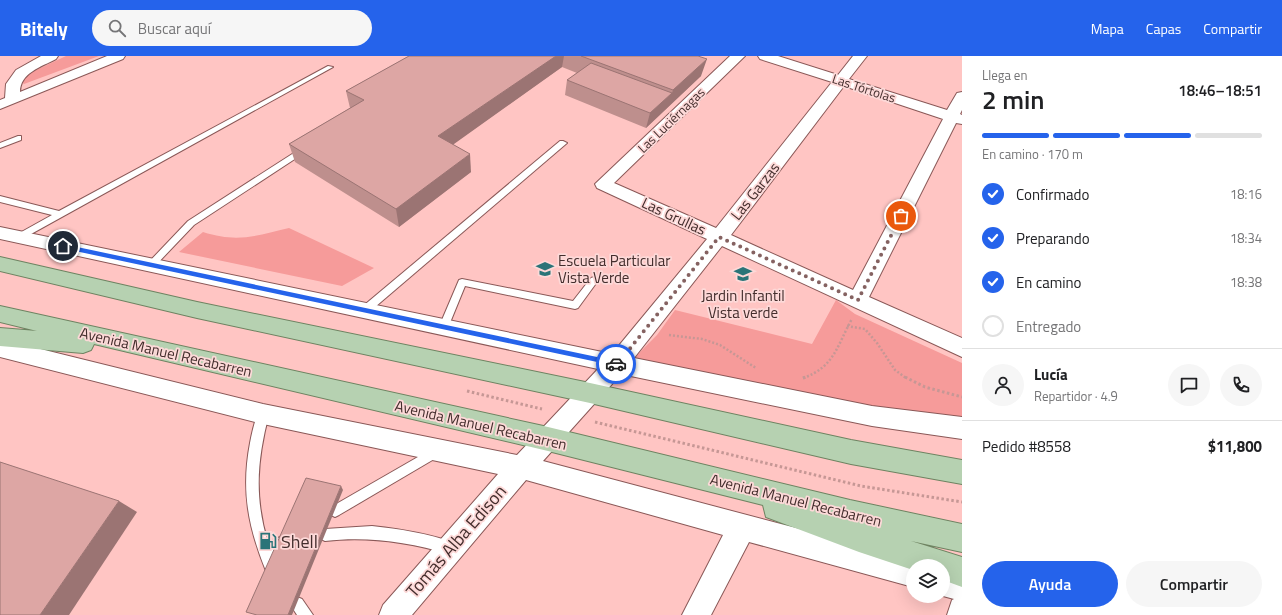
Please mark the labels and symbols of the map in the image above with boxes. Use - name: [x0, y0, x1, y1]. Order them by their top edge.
- street label: Las Tórtolas: [830, 68, 898, 108]
- street label: Las Luciérnagas: [633, 83, 709, 157]
- street label: Las Garzas: [725, 157, 785, 225]
- street label: Las Grullas: [638, 191, 710, 241]
- pin: [884, 199, 918, 233]
- pin: [46, 229, 80, 263]
- place label: Escuela Particular Vista Verde: [558, 249, 670, 289]
- school or university icon: Escuela Particular Vista Verde: [535, 259, 555, 279]
- school or university icon: Jardin Infantil Vista verde: [733, 264, 753, 284]
- place label: Jardin Infantil Vista verde: [701, 284, 785, 324]
- street label: Avenida Manuel Recabarren: [78, 321, 254, 383]
- courier: [596, 344, 636, 384]
- street label: Avenida Manuel Recabarren: [393, 394, 569, 456]
- street label: Avenida Manuel Recabarren: [708, 468, 884, 532]
- street label: Tomás Alba Edison: [399, 479, 513, 603]
- place label: Shell: [281, 528, 318, 555]
- fuel station icon: Shell: [258, 531, 278, 551]

